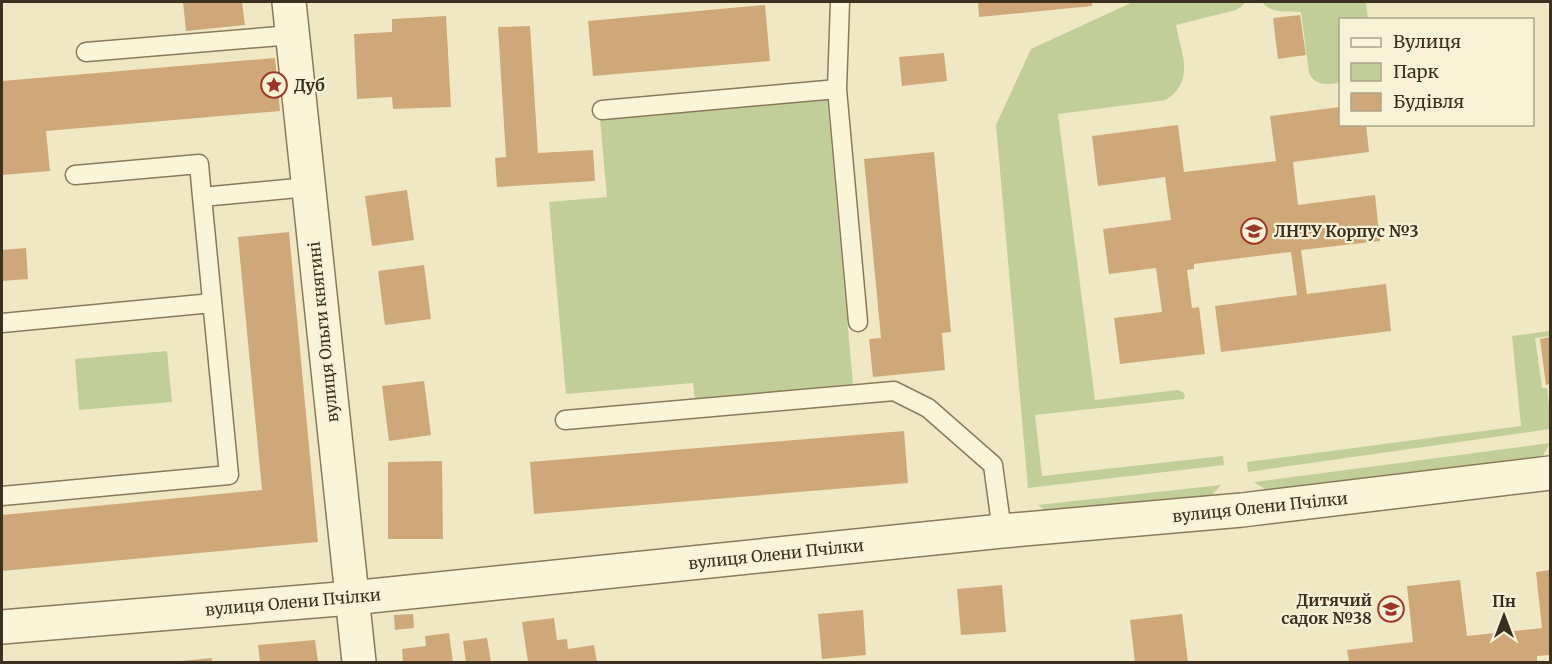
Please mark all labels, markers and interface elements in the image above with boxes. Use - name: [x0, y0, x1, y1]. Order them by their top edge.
- legend: [1339, 18, 1534, 126]
- text: Вулиця: [1393, 30, 1461, 53]
- text: Парк: [1393, 60, 1439, 83]
- place icon: Дуб: [259, 70, 289, 100]
- place label: Дуб: [294, 75, 325, 95]
- text: Будівля: [1393, 90, 1464, 113]
- school or university icon: ЛНТУ Корпус №3: [1239, 216, 1269, 246]
- place label: ЛНТУ Корпус №3: [1274, 221, 1419, 241]
- street label: вулиця Ольги княгині: [304, 241, 342, 423]
- street label: вулиця Олени Пчілки: [1171, 488, 1349, 526]
- street label: вулиця Олени Пчілки: [687, 535, 865, 573]
- street label: вулиця Олени Пчілки: [204, 584, 382, 620]
- north arrow: [1474, 586, 1534, 646]
- place label: Дитячий садок №38: [1281, 590, 1372, 628]
- text: Пн: [1492, 591, 1516, 611]
- school or university icon: Дитячий садок №38: [1376, 594, 1406, 624]

